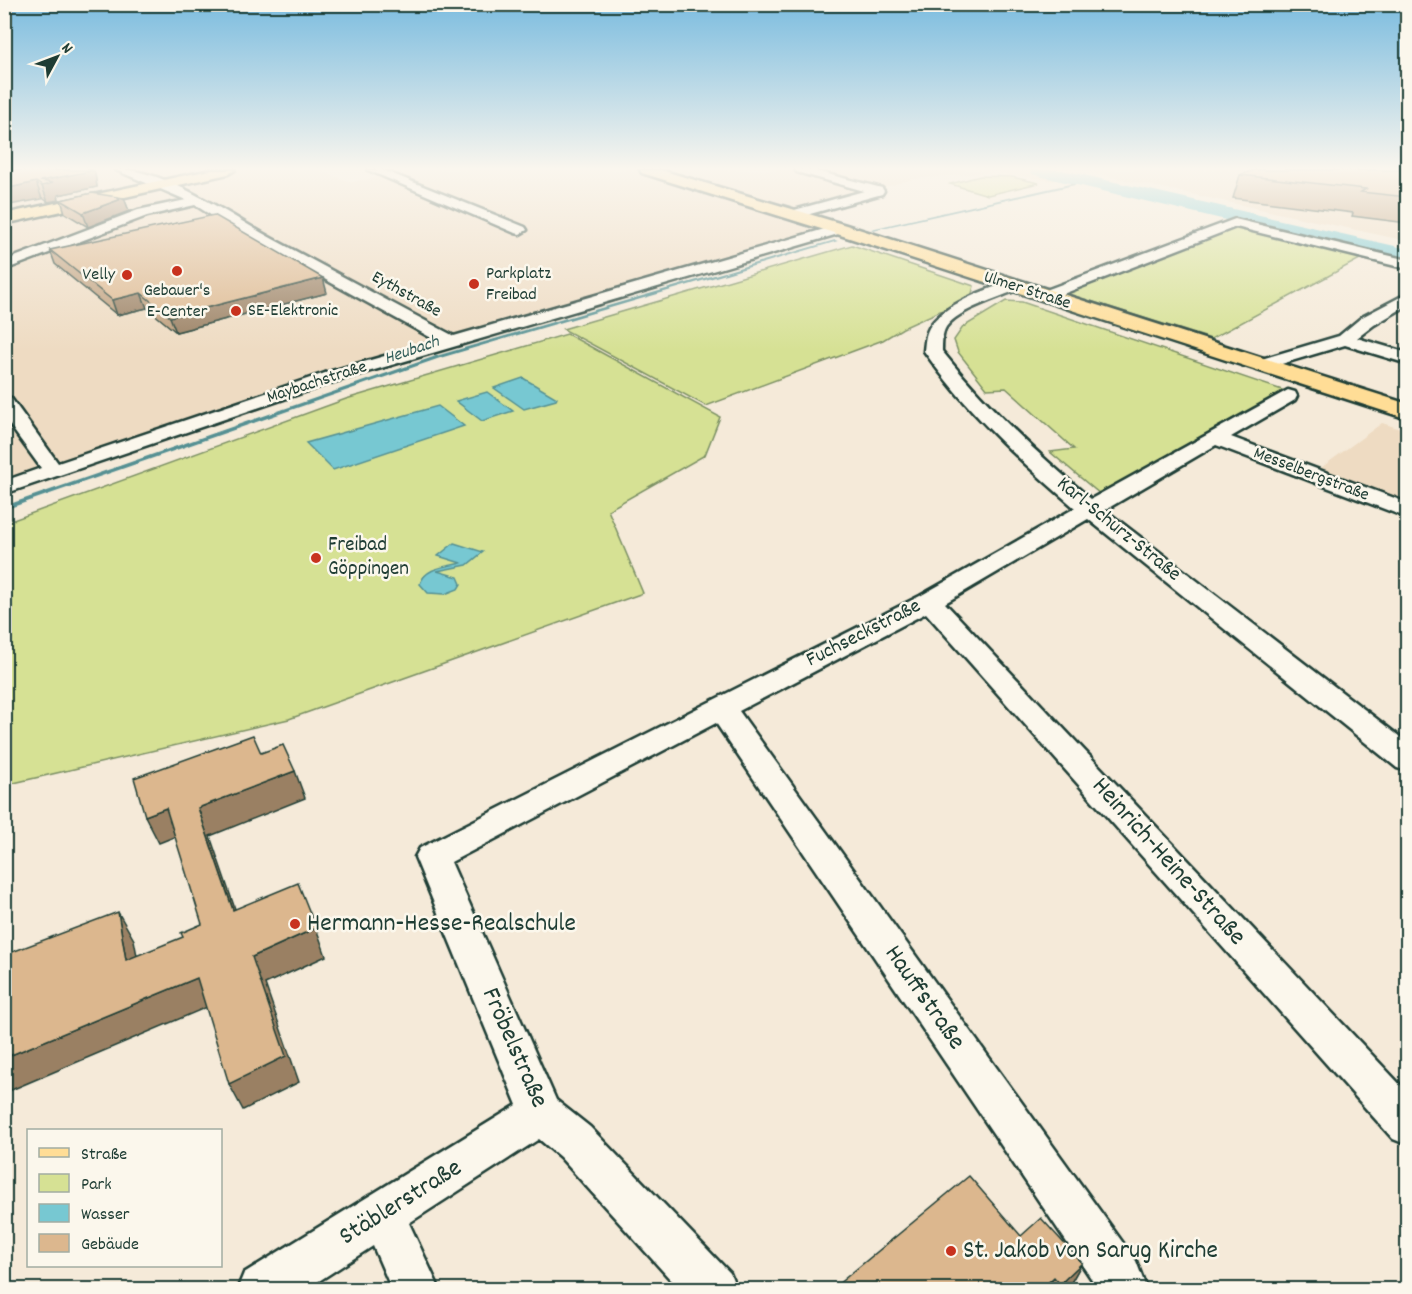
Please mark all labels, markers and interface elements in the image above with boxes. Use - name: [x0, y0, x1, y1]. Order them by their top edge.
- north arrow: [27, 27, 87, 87]
- text: N: [55, 38, 78, 59]
- place label: Parkplatz Freibad: [486, 262, 551, 308]
- place label: Velly: [83, 263, 116, 288]
- marker: Gebauer's E-Center: [170, 264, 184, 278]
- street label: Ulmer Straße: [980, 265, 1074, 317]
- street label: Eythstraße: [367, 266, 445, 324]
- marker: Velly: [120, 268, 134, 282]
- marker: Parkplatz Freibad: [467, 277, 481, 291]
- place label: Gebauer's E-Center: [144, 279, 210, 325]
- place label: SE-Elektronic: [248, 299, 338, 324]
- marker: SE-Elektronic: [229, 304, 243, 318]
- water label: Heubach: [381, 330, 444, 372]
- street label: Maybachstraße: [264, 355, 370, 411]
- street label: Messelbergstraße: [1250, 441, 1372, 509]
- street label: Karl-Schurz-Straße: [1049, 470, 1187, 590]
- place label: Freibad Göppingen: [328, 531, 409, 585]
- marker: Freibad Göppingen: [309, 551, 323, 565]
- street label: Fuchseckstraße: [801, 592, 927, 676]
- street label: Heinrich-Heine-Straße: [1082, 769, 1254, 955]
- place label: Hermann-Hesse-Realschule: [307, 906, 576, 943]
- marker: Hermann-Hesse-Realschule: [288, 917, 302, 931]
- street label: Hauffstraße: [874, 938, 974, 1058]
- street label: Fröbelstraße: [471, 982, 557, 1114]
- legend: [27, 1129, 222, 1267]
- text: Straße: [81, 1143, 127, 1168]
- street label: Stäblerstraße: [332, 1151, 470, 1255]
- text: Park: [81, 1173, 112, 1198]
- text: Wasser: [81, 1203, 130, 1228]
- text: Gebäude: [81, 1233, 139, 1258]
- place label: St. Jakob von Sarug Kirche: [963, 1233, 1218, 1270]
- marker: St. Jakob von Sarug Kirche: [944, 1244, 958, 1258]

